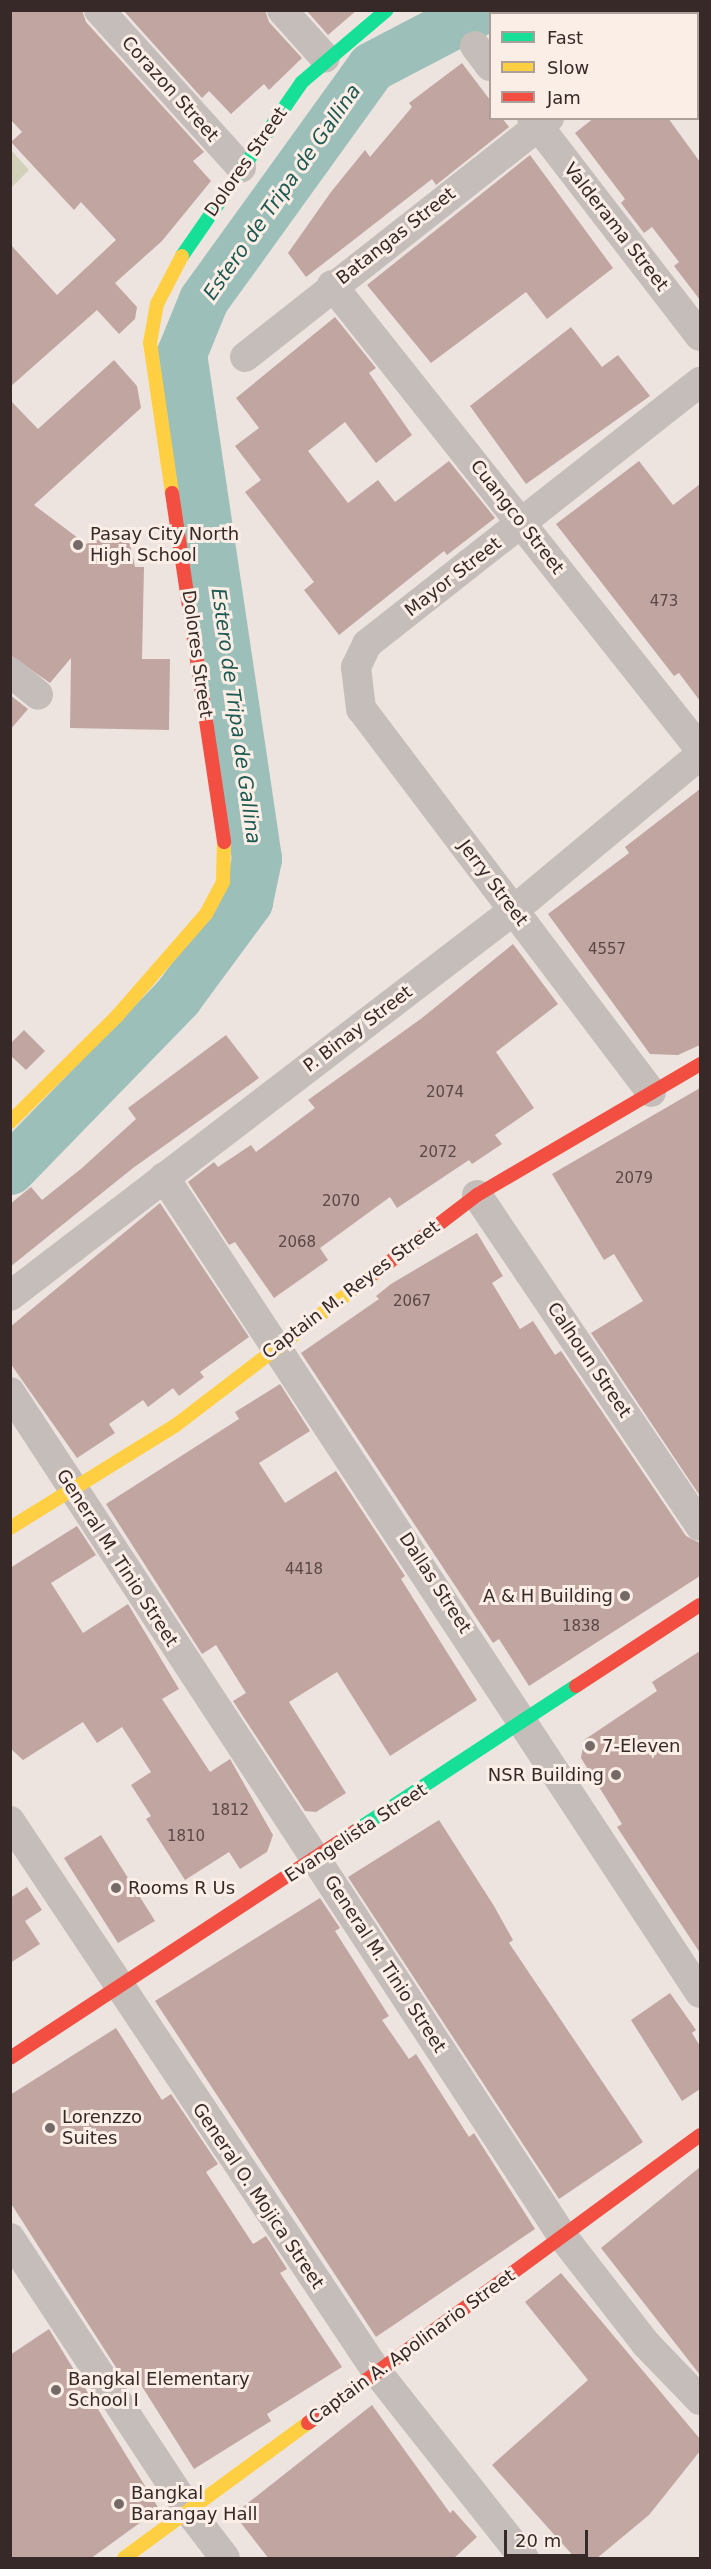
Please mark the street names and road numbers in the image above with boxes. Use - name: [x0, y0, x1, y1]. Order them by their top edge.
- street label: Corazon Street: [117, 32, 223, 146]
- street label: Dolores Street: [200, 103, 292, 221]
- street label: Valderama Street: [559, 159, 673, 295]
- street label: Batangas Street: [332, 183, 460, 289]
- street label: Cuangco Street: [466, 456, 568, 578]
- street label: Mayor Street: [401, 533, 505, 621]
- street label: Dolores Street: [177, 589, 217, 719]
- street label: Jerry Street: [454, 836, 532, 930]
- street label: P. Binay Street: [299, 981, 417, 1077]
- street label: Captain M. Reyes Street: [258, 1216, 444, 1364]
- street label: Calhoun Street: [543, 1298, 635, 1422]
- street label: General M. Tinio Street: [52, 1465, 182, 1651]
- street label: Dallas Street: [394, 1529, 476, 1637]
- street label: Evangelista Street: [281, 1779, 431, 1887]
- street label: General M. Tinio Street: [320, 1871, 450, 2057]
- street label: General O. Mojica Street: [188, 2099, 328, 2293]
- street label: Captain A. Apolinario Street: [305, 2265, 519, 2429]

